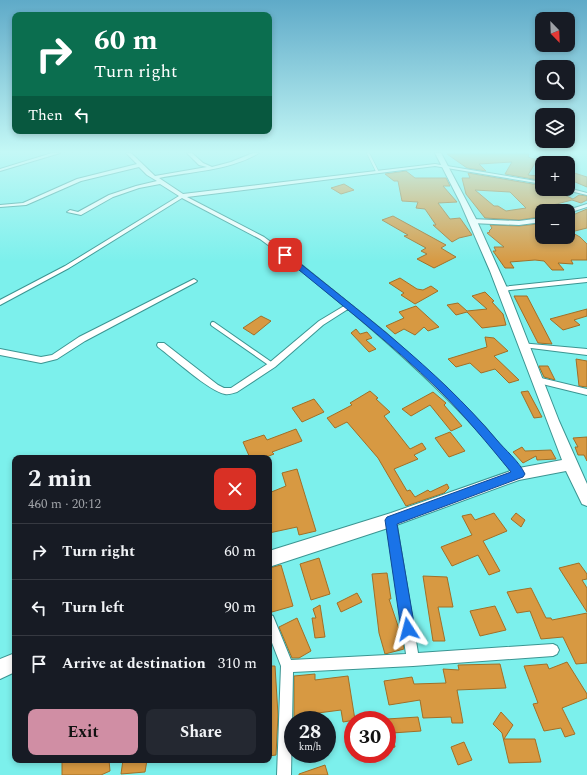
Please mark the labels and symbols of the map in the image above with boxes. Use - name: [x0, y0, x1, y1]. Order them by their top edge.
- north arrow: [535, 12, 575, 52]
- pin: [268, 238, 302, 272]
- position arrow: [387, 608, 429, 650]
- speed limit sign: 30: [344, 711, 396, 763]

